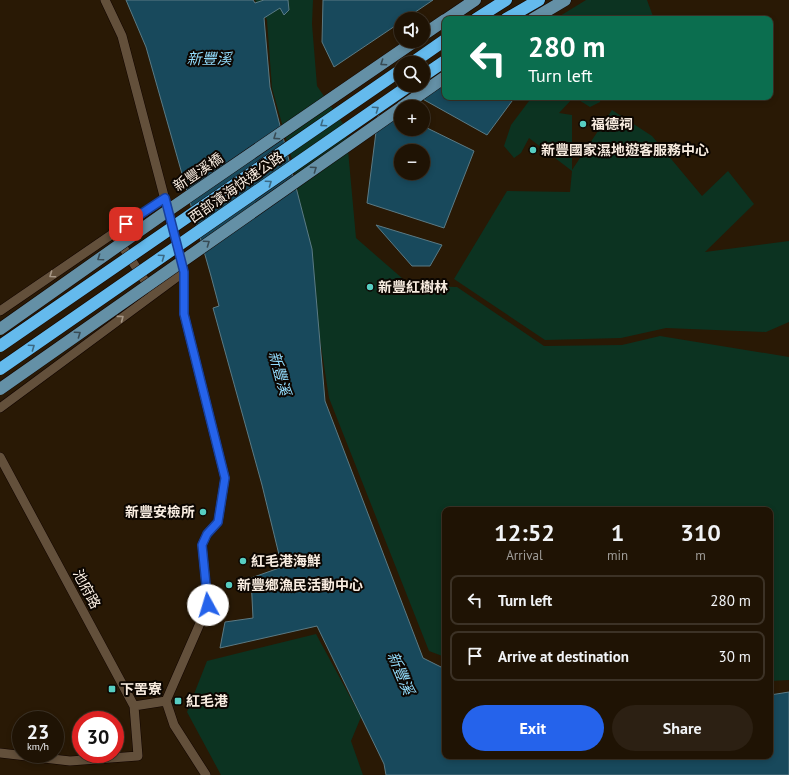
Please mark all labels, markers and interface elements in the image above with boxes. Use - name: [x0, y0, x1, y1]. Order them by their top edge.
- map controls: [394, 12, 430, 180]
- button: sound: [394, 12, 430, 48]
- text: 280 m: [528, 28, 605, 65]
- icon: left: [462, 32, 514, 84]
- water label: 新豐溪: [186, 49, 233, 68]
- button: search: [394, 56, 430, 92]
- one-way arrow: [380, 58, 387, 66]
- text: Turn left: [528, 64, 593, 87]
- button: +: [394, 100, 430, 136]
- one-way arrow: [371, 107, 378, 114]
- place label: 福德祠: [591, 115, 633, 133]
- one-way arrow: [320, 119, 327, 126]
- marker: 福德祠: [578, 119, 588, 129]
- one-way arrow: [273, 132, 280, 139]
- place label: 新豐國家濕地遊客服務中心: [541, 141, 709, 159]
- button: −: [394, 144, 430, 180]
- marker: 新豐國家濕地遊客服務中心: [528, 145, 538, 155]
- street label: 西部濱海快速公路: [185, 148, 287, 226]
- street label: 新豐溪橋: [170, 149, 226, 195]
- one-way arrow: [309, 167, 316, 174]
- one-way arrow: [264, 181, 271, 188]
- pin: [109, 207, 143, 241]
- icon: arrive: [115, 213, 137, 235]
- one-way arrow: [203, 241, 210, 248]
- one-way arrow: [97, 254, 104, 261]
- one-way arrow: [158, 254, 165, 262]
- one-way arrow: [49, 270, 56, 278]
- place label: 新豐紅樹林: [378, 278, 448, 296]
- marker: 新豐紅樹林: [365, 282, 375, 292]
- one-way arrow: [117, 316, 124, 323]
- one-way arrow: [74, 331, 81, 339]
- one-way arrow: [28, 344, 35, 352]
- water label: 新豐溪: [265, 349, 296, 399]
- place label: 新豐安檢所: [125, 503, 195, 521]
- marker: 新豐安檢所: [198, 507, 208, 517]
- text: 12:52: [494, 517, 555, 548]
- text: 1: [611, 517, 624, 548]
- text: 310: [680, 517, 721, 548]
- text: Arrival: [506, 547, 543, 564]
- text: min: [607, 547, 628, 564]
- text: m: [695, 547, 706, 564]
- place label: 紅毛港海鮮: [251, 552, 321, 570]
- marker: 紅毛港海鮮: [238, 556, 248, 566]
- street label: 池府路: [69, 566, 105, 612]
- place label: 新豐鄉漁民活動中心: [237, 576, 363, 594]
- marker: 新豐鄉漁民活動中心: [224, 580, 234, 590]
- position arrow: [187, 584, 229, 626]
- icon: left: [464, 589, 486, 611]
- text: Turn left: [498, 591, 552, 610]
- text: 280 m: [710, 591, 751, 610]
- icon: arrive: [464, 645, 486, 667]
- text: Arrive at destination: [498, 647, 629, 666]
- text: 30 m: [718, 647, 751, 666]
- water label: 新豐溪: [383, 649, 419, 699]
- place label: 下罟寮: [120, 680, 162, 698]
- marker: 下罟寮: [107, 684, 117, 694]
- place label: 紅毛港: [186, 692, 228, 710]
- marker: 紅毛港: [173, 696, 183, 706]
- button: Exit: [462, 705, 604, 751]
- button: Share: [612, 705, 753, 751]
- speed limit sign: 30: [72, 711, 124, 763]
- text: 23: [27, 719, 49, 745]
- text: km/h: [27, 740, 49, 753]

